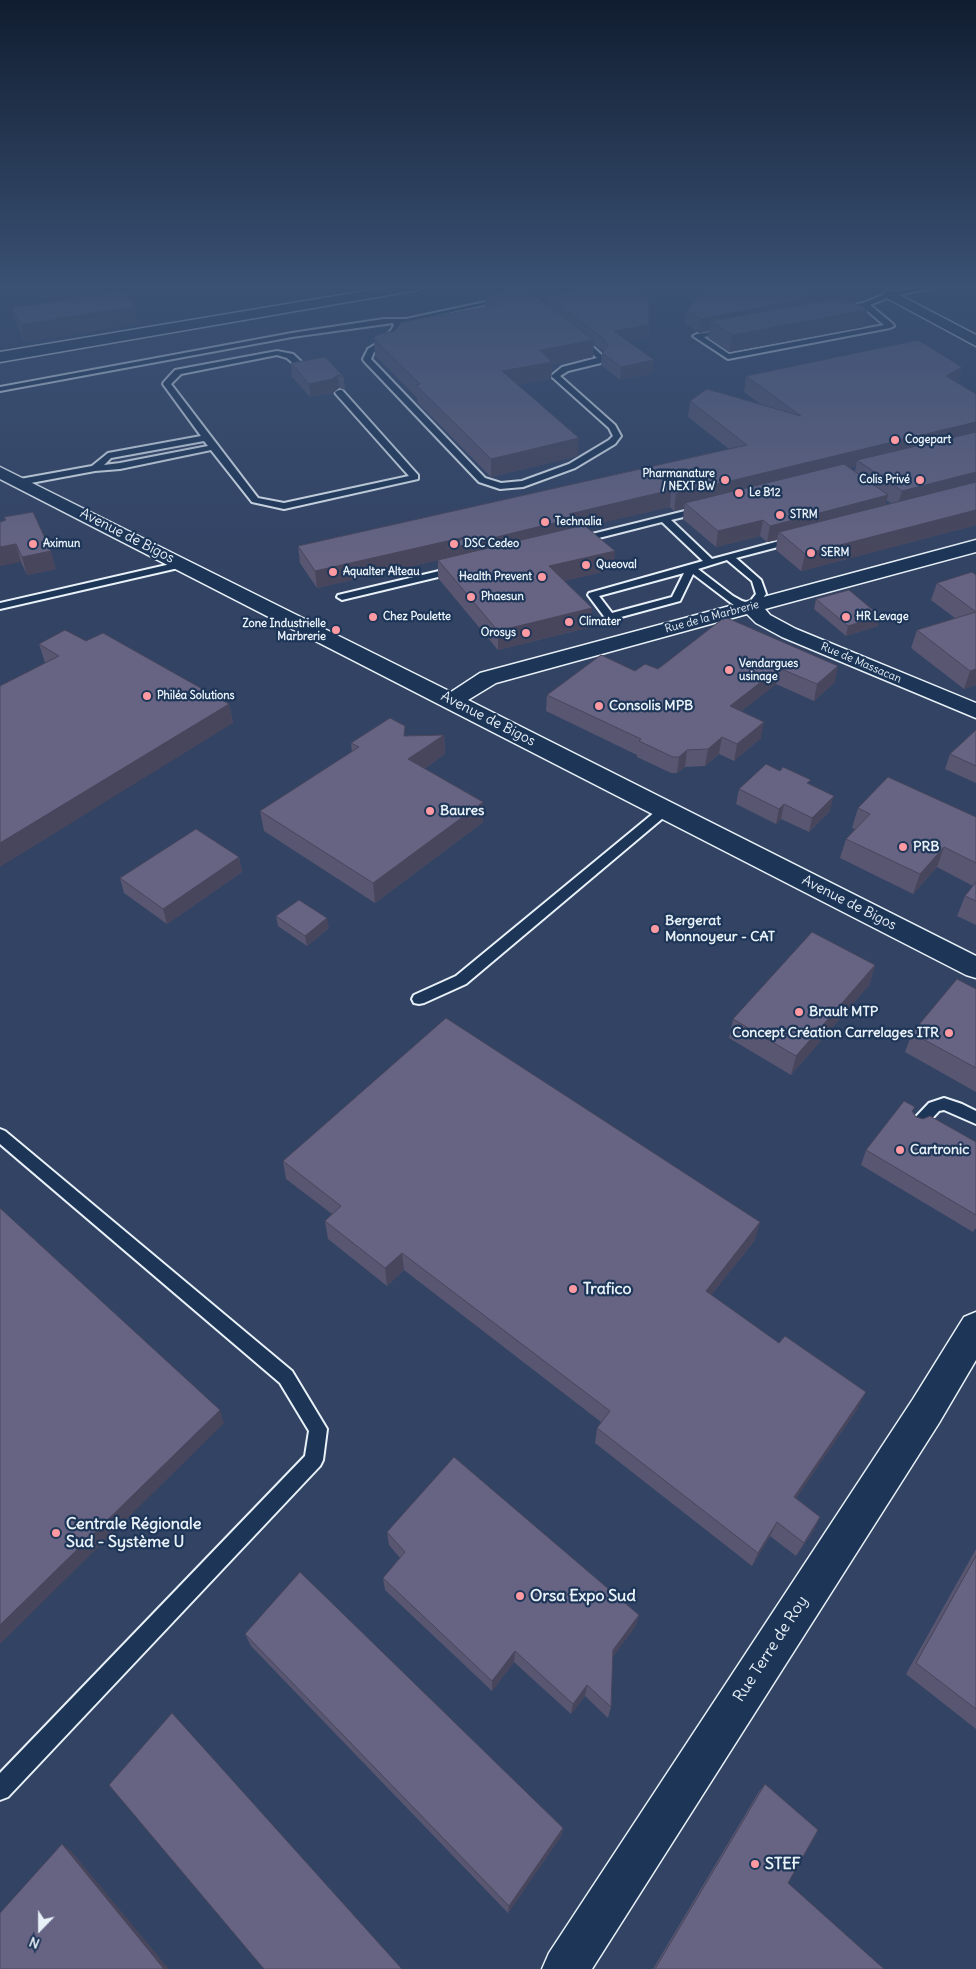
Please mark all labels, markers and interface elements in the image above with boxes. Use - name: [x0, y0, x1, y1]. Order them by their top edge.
- place label: Cogepart: [905, 433, 951, 447]
- marker: Cogepart: [889, 434, 901, 446]
- place label: Pharmanature / NEXT BW: [642, 467, 715, 493]
- place label: Colis Privé: [859, 473, 910, 487]
- marker: Pharmanature / NEXT BW: [719, 474, 731, 486]
- marker: Colis Privé: [914, 474, 926, 486]
- place label: Le B12: [749, 486, 781, 500]
- marker: Le B12: [733, 487, 745, 499]
- street label: Avenue de Bigos: [77, 505, 177, 567]
- place label: STRM: [790, 508, 818, 522]
- marker: STRM: [774, 509, 786, 521]
- place label: Technalia: [555, 515, 602, 529]
- marker: Technalia: [539, 516, 551, 528]
- place label: Aximun: [43, 537, 80, 551]
- place label: DSC Cedeo: [464, 537, 519, 551]
- marker: Aximun: [27, 538, 39, 550]
- marker: DSC Cedeo: [448, 538, 460, 550]
- place label: SERM: [821, 546, 850, 560]
- marker: SERM: [805, 547, 817, 559]
- place label: Queoval: [596, 558, 637, 572]
- marker: Queoval: [580, 559, 592, 571]
- place label: Aqualter Alteau: [343, 565, 420, 579]
- marker: Aqualter Alteau: [327, 566, 339, 578]
- place label: Health Prevent: [459, 570, 532, 584]
- marker: Health Prevent: [536, 571, 548, 583]
- place label: Phaesun: [481, 590, 524, 604]
- marker: Phaesun: [465, 591, 477, 603]
- street label: Rue de la Marbrerie: [664, 598, 760, 636]
- place label: Chez Poulette: [383, 610, 451, 624]
- place label: HR Levage: [856, 610, 909, 624]
- marker: Chez Poulette: [367, 611, 379, 623]
- marker: HR Levage: [840, 611, 852, 623]
- place label: Climater: [579, 615, 621, 629]
- marker: Climater: [563, 616, 575, 628]
- place label: Zone Industrielle Marbrerie: [242, 617, 326, 643]
- marker: Zone Industrielle Marbrerie: [330, 624, 342, 636]
- place label: Orosys: [481, 626, 516, 640]
- marker: Orosys: [520, 627, 532, 639]
- street label: Rue de Massacan: [819, 640, 903, 686]
- place label: Vendargues usinage: [739, 657, 798, 683]
- marker: Vendargues usinage: [723, 664, 735, 676]
- street label: Avenue de Bigos: [438, 688, 538, 750]
- place label: Philéa Solutions: [157, 689, 235, 703]
- marker: Philéa Solutions: [141, 690, 153, 702]
- place label: Consolis MPB: [609, 698, 693, 714]
- marker: Consolis MPB: [593, 700, 605, 712]
- place label: Baures: [440, 803, 484, 819]
- marker: Baures: [424, 805, 436, 817]
- place label: PRB: [913, 839, 939, 855]
- marker: PRB: [897, 841, 909, 853]
- street label: Avenue de Bigos: [799, 872, 899, 934]
- place label: Bergerat Monnoyeur - CAT: [665, 913, 775, 946]
- marker: Bergerat Monnoyeur - CAT: [649, 923, 661, 935]
- place label: Brault MTP: [809, 1004, 878, 1020]
- marker: Brault MTP: [793, 1006, 805, 1018]
- place label: Concept Création Carrelages ITR: [732, 1025, 939, 1041]
- marker: Concept Création Carrelages ITR: [943, 1027, 955, 1039]
- place label: Cartronic: [910, 1142, 969, 1158]
- marker: Cartronic: [894, 1144, 906, 1156]
- place label: Trafico: [583, 1279, 632, 1299]
- marker: Trafico: [567, 1283, 579, 1295]
- place label: Centrale Régionale Sud - Système U: [66, 1514, 201, 1552]
- marker: Centrale Régionale Sud - Système U: [50, 1527, 62, 1539]
- place label: Orsa Expo Sud: [530, 1586, 636, 1606]
- marker: Orsa Expo Sud: [514, 1590, 526, 1602]
- street label: Rue Terre de Roy: [730, 1592, 812, 1706]
- place label: STEF: [765, 1854, 801, 1874]
- marker: STEF: [749, 1858, 761, 1870]
- north arrow: [15, 1904, 65, 1954]
- text: N: [27, 1933, 42, 1953]

